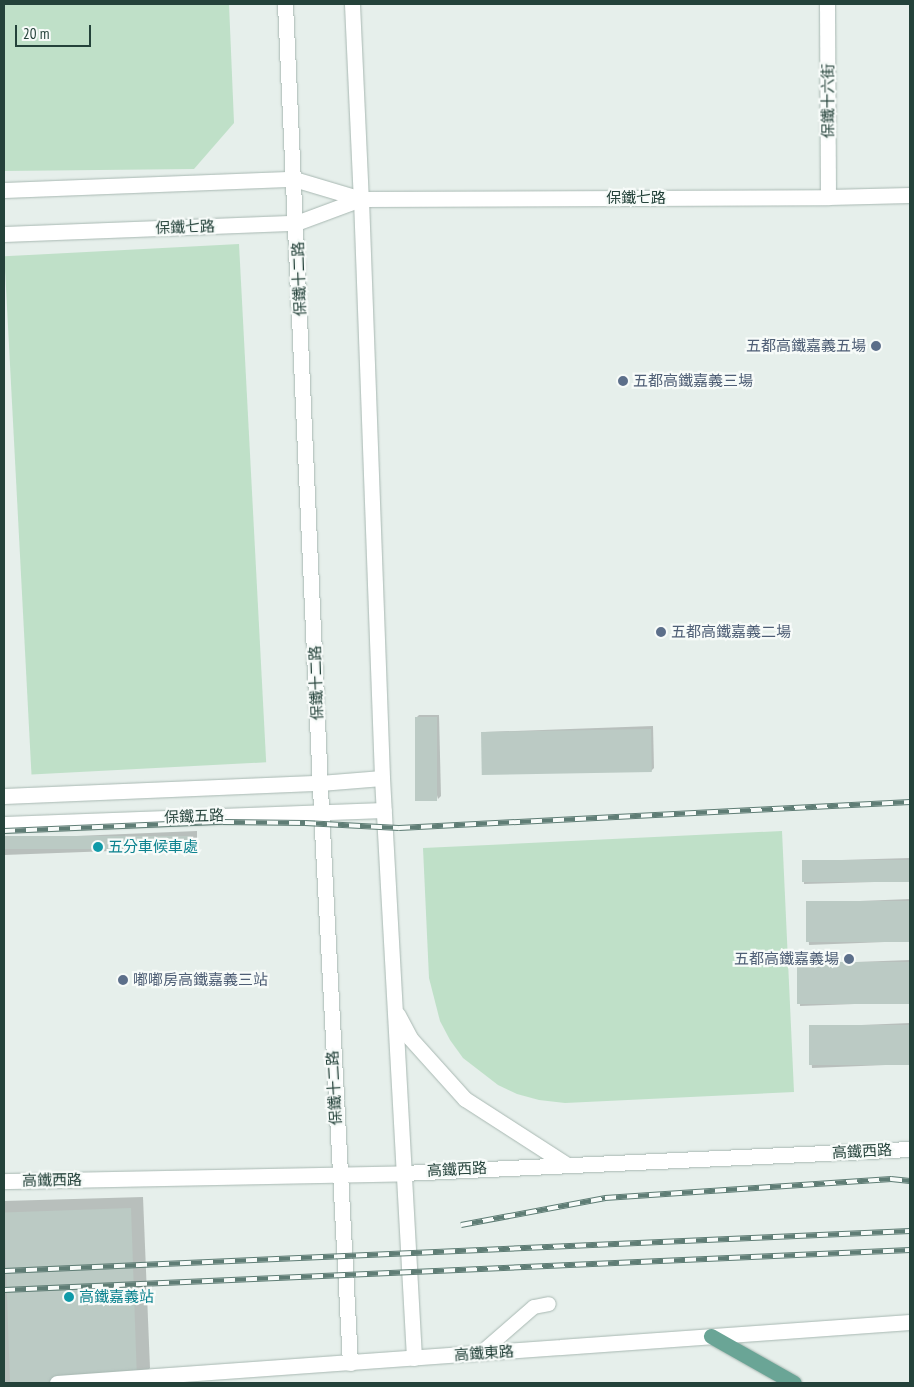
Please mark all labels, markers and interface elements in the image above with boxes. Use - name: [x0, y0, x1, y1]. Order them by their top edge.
- scale bar: [18, 15, 94, 47]
- text: 20 m: [23, 24, 49, 43]
- street label: 保鐵十六街: [819, 64, 837, 138]
- street label: 保鐵七路: [606, 189, 666, 207]
- street label: 保鐵七路: [155, 217, 215, 237]
- street label: 保鐵十二路: [289, 241, 309, 317]
- place label: 五都高鐵嘉義五場: [746, 337, 866, 355]
- marker: 五都高鐵嘉義五場: [870, 340, 882, 352]
- place label: 五都高鐵嘉義三場: [633, 372, 753, 390]
- marker: 五都高鐵嘉義三場: [617, 375, 629, 387]
- place label: 五都高鐵嘉義二場: [671, 623, 791, 641]
- marker: 五都高鐵嘉義二場: [655, 626, 667, 638]
- street label: 保鐵十二路: [306, 645, 326, 721]
- street label: 保鐵五路: [164, 806, 224, 826]
- place label: 五分車候車處: [108, 838, 198, 856]
- marker: 五分車候車處: [92, 841, 104, 853]
- place label: 五都高鐵嘉義場: [734, 950, 839, 968]
- marker: 五都高鐵嘉義場: [843, 953, 855, 965]
- place label: 嘟嘟房高鐵嘉義三站: [133, 971, 268, 989]
- marker: 嘟嘟房高鐵嘉義三站: [117, 974, 129, 986]
- street label: 保鐵十二路: [323, 1050, 345, 1126]
- street label: 高鐵西路: [832, 1140, 892, 1162]
- street label: 高鐵西路: [427, 1158, 487, 1180]
- street label: 高鐵西路: [22, 1170, 82, 1190]
- place label: 高鐵嘉義站: [79, 1288, 154, 1306]
- marker: 高鐵嘉義站: [63, 1291, 75, 1303]
- street label: 高鐵東路: [453, 1342, 515, 1364]

